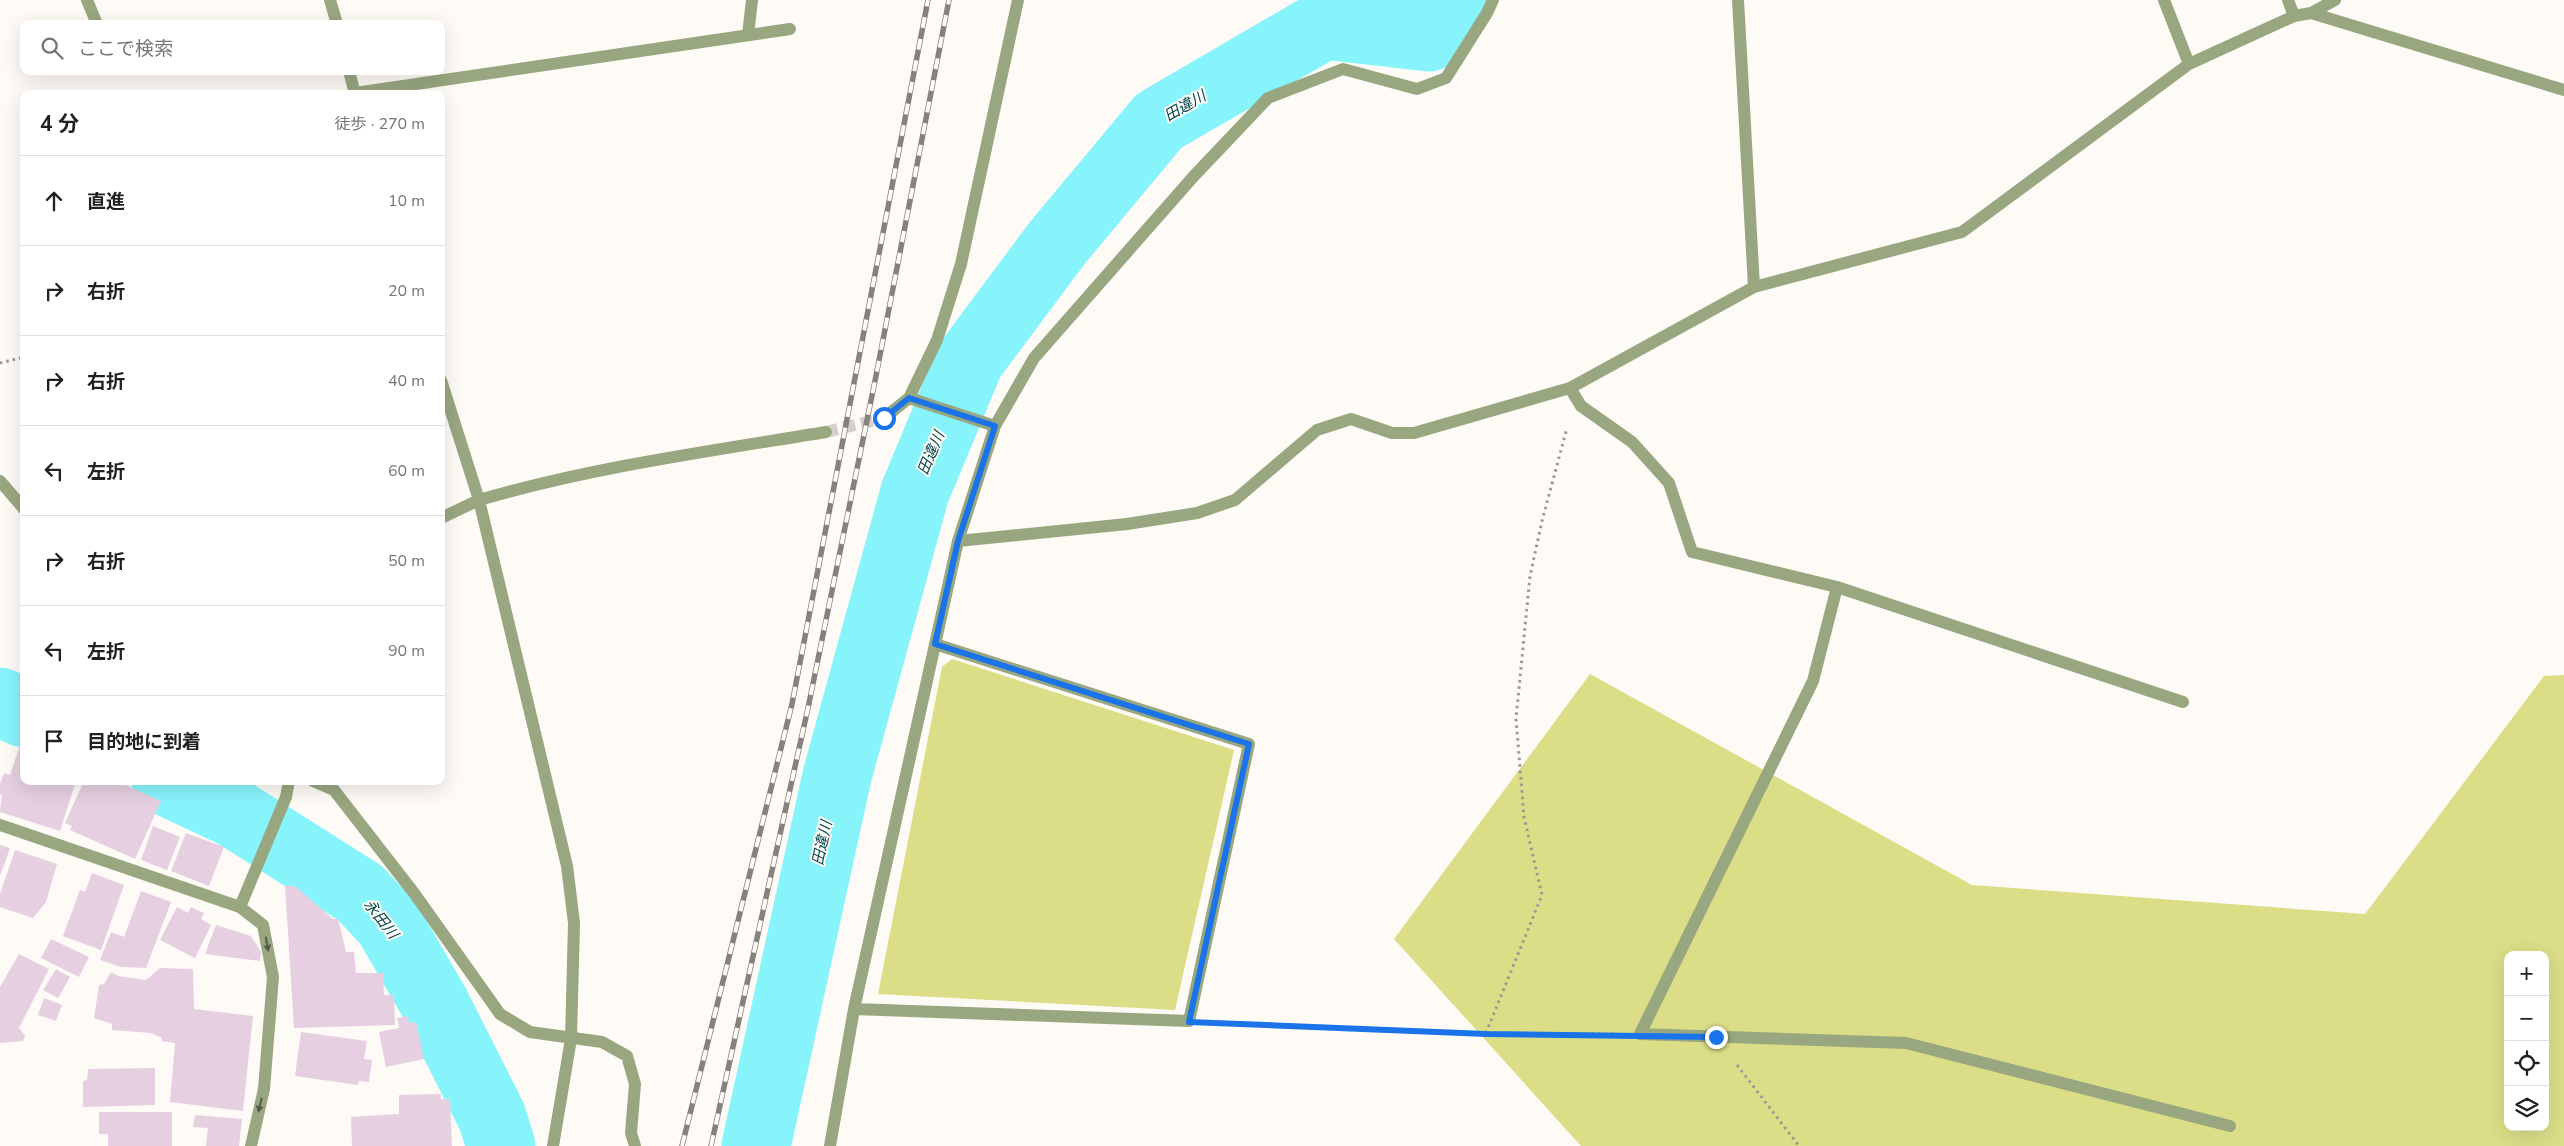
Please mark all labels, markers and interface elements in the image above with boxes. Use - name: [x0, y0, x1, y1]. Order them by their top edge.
- search box: [20, 20, 445, 75]
- icon: search: [38, 34, 66, 62]
- text: ここで検索: [78, 36, 173, 62]
- water label: 田違川: [1161, 85, 1211, 126]
- text: 4 分: [40, 110, 79, 138]
- text: 徒歩 · 270 m: [335, 113, 425, 135]
- icon: ahead: [40, 187, 68, 215]
- text: 直進: [87, 189, 125, 215]
- text: 10 m: [388, 190, 425, 212]
- icon: right: [40, 277, 68, 305]
- text: 右折: [87, 279, 125, 305]
- text: 20 m: [388, 280, 425, 302]
- icon: right: [40, 367, 68, 395]
- text: 右折: [87, 369, 125, 395]
- text: 40 m: [388, 370, 425, 392]
- route start: [873, 407, 896, 430]
- water label: 田違川: [913, 427, 950, 478]
- icon: left: [40, 457, 68, 485]
- text: 左折: [87, 459, 125, 485]
- text: 60 m: [388, 460, 425, 482]
- icon: right: [40, 547, 68, 575]
- text: 右折: [87, 549, 125, 575]
- text: 50 m: [388, 550, 425, 572]
- icon: left: [40, 637, 68, 665]
- text: 左折: [87, 639, 125, 665]
- text: 90 m: [388, 640, 425, 662]
- icon: arrive: [40, 727, 68, 755]
- text: 目的地に到着: [87, 729, 201, 755]
- water label: 田違川: [808, 817, 837, 867]
- water label: 永田川: [359, 895, 404, 944]
- one-way arrow: [263, 937, 271, 953]
- map controls: [2504, 951, 2549, 1131]
- button: +: [2504, 951, 2549, 996]
- button: −: [2504, 996, 2549, 1041]
- route end: [1705, 1026, 1728, 1049]
- button: locate: [2504, 1041, 2549, 1086]
- button: layers: [2504, 1086, 2549, 1131]
- one-way arrow: [256, 1098, 264, 1113]

